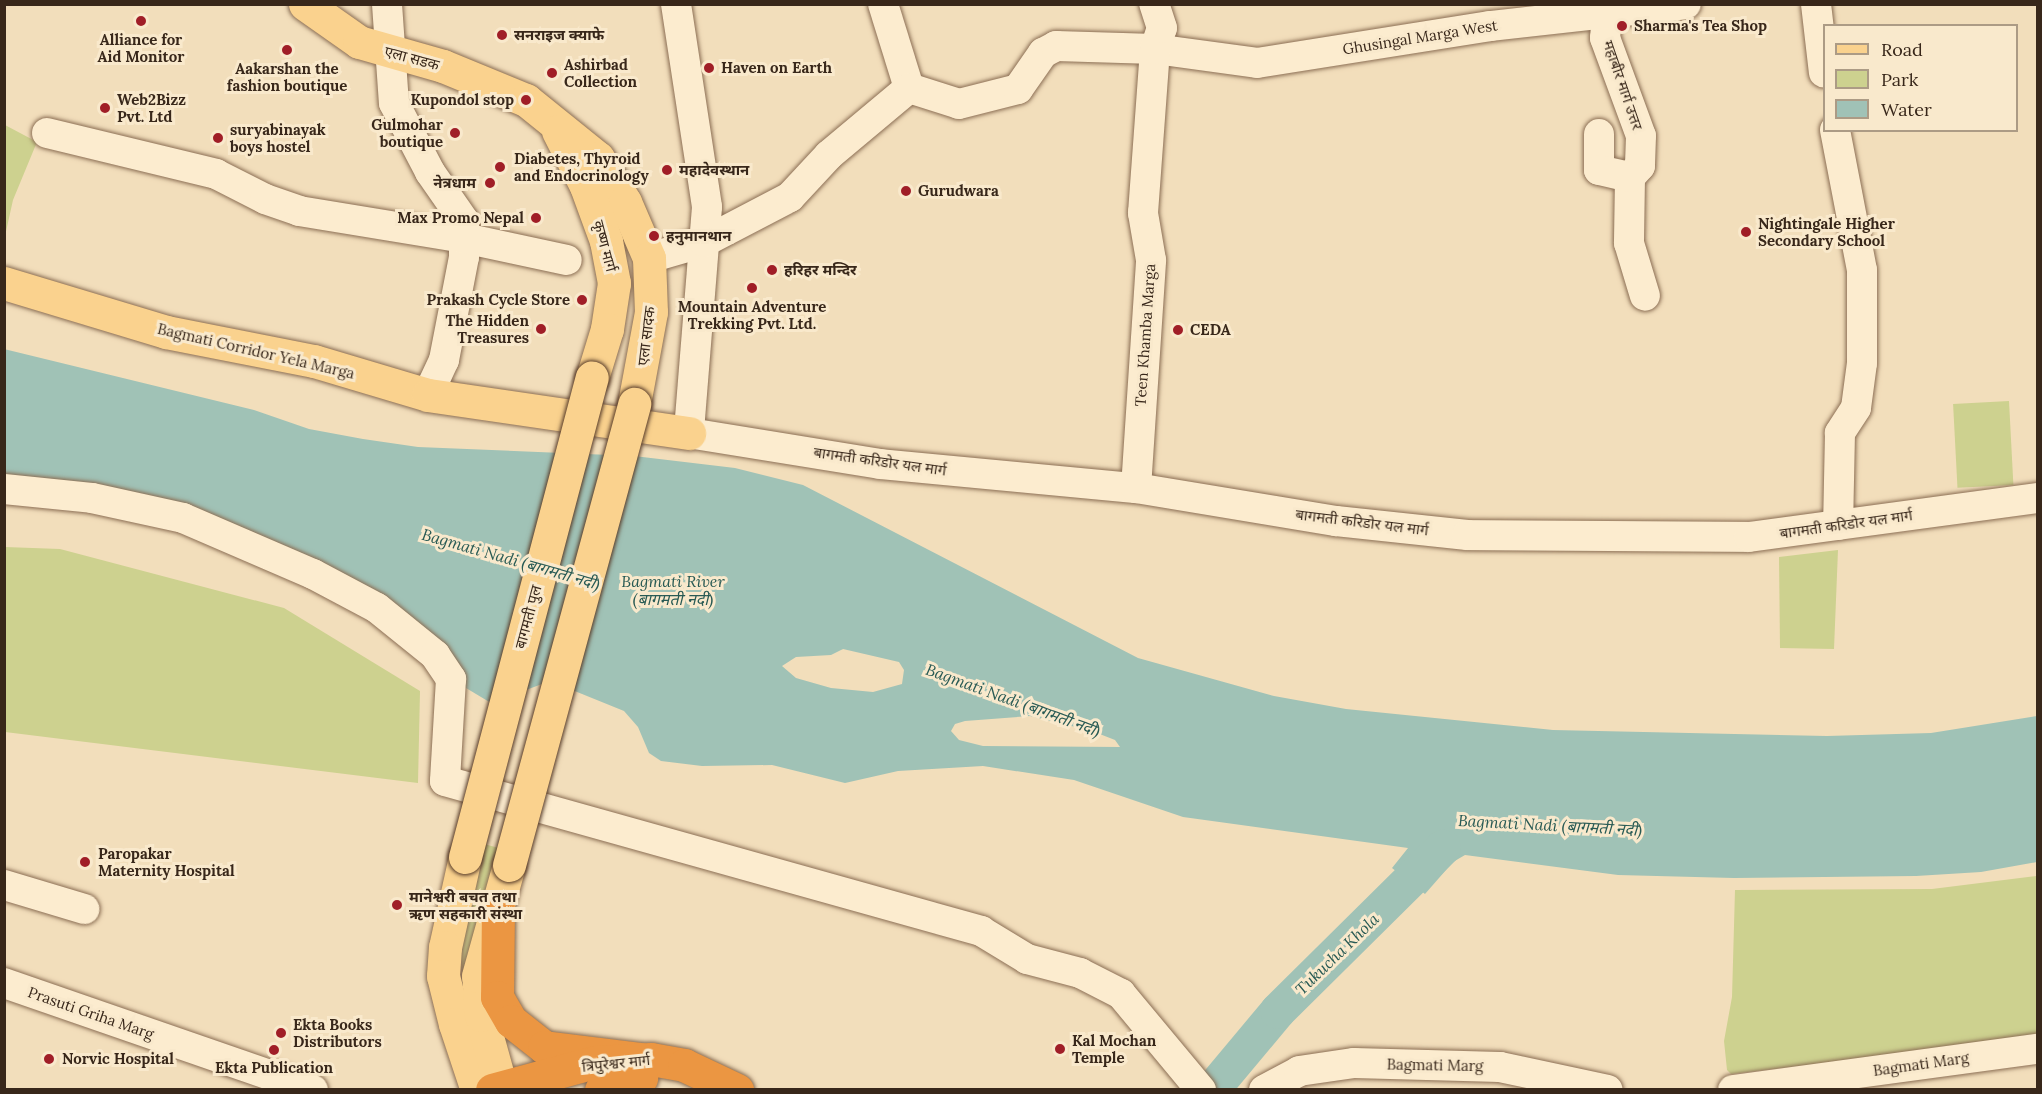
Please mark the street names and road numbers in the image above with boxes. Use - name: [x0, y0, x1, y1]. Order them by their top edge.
- street label: Ghusingal Marga West: [1341, 16, 1499, 58]
- street label: महाबीर मार्ग उत्तर: [1599, 38, 1647, 132]
- street label: एला सडक: [383, 42, 441, 74]
- street label: कृष्ण मार्ग: [590, 218, 620, 274]
- street label: Teen Khamba Marga: [1131, 263, 1159, 407]
- street label: एला सादक: [633, 305, 659, 367]
- street label: Bagmati Corridor Yela Marga: [156, 320, 356, 382]
- street label: बागमती करिडोर यल मार्ग: [812, 443, 948, 479]
- street label: बागमती करिडोर यल मार्ग: [1294, 505, 1430, 539]
- street label: बागमती करिडोर यल मार्ग: [1778, 506, 1914, 542]
- street label: बागमती पुल: [511, 583, 545, 651]
- street label: Prasuti Griha Marg: [26, 983, 156, 1043]
- street label: Bagmati Marg: [1872, 1048, 1970, 1080]
- street label: त्रिपुरेश्वर मार्ग: [581, 1050, 651, 1076]
- street label: Bagmati Marg: [1387, 1055, 1483, 1075]

